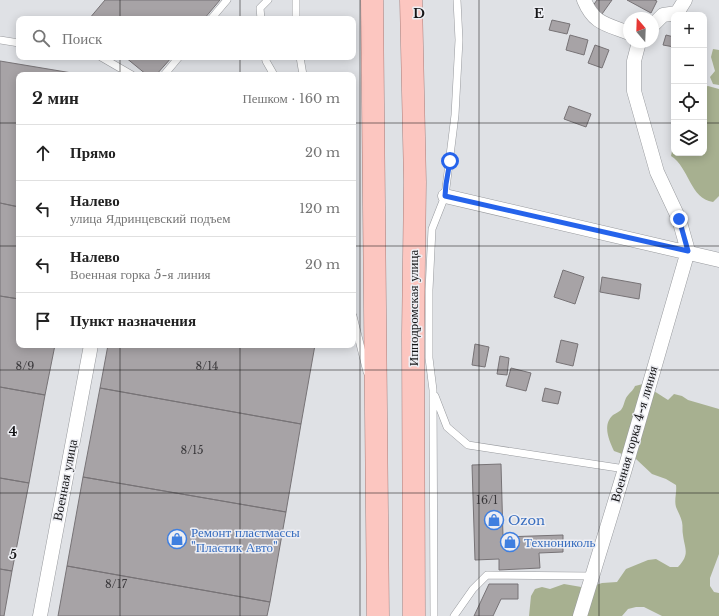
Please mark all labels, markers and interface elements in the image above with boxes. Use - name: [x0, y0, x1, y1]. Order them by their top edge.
- text: D: [413, 5, 425, 22]
- text: E: [534, 5, 544, 22]
- north arrow: [623, 12, 659, 48]
- map controls: [671, 12, 707, 156]
- button: +: [671, 12, 707, 48]
- search box: [16, 16, 356, 60]
- icon: search: [30, 27, 52, 49]
- text: Поиск: [62, 29, 102, 48]
- button: −: [671, 48, 707, 84]
- button: locate: [671, 84, 707, 120]
- text: 2 мин: [32, 88, 79, 109]
- text: Пешком · 160 m: [242, 90, 340, 107]
- button: layers: [671, 120, 707, 156]
- icon: ahead: [32, 142, 54, 164]
- text: Прямо: [70, 143, 116, 162]
- text: 20 m: [305, 144, 340, 161]
- route start: [441, 152, 459, 170]
- text: Налево: [70, 191, 120, 210]
- icon: left: [32, 198, 54, 220]
- text: 120 m: [299, 200, 340, 217]
- text: улица Ядринцевский подъем: [70, 210, 230, 227]
- route end: [670, 210, 688, 228]
- text: Налево: [70, 247, 120, 266]
- street label: Ипподромская улица: [405, 250, 422, 366]
- icon: left: [32, 254, 54, 276]
- text: 20 m: [305, 256, 340, 273]
- text: Военная горка 5-я линия: [70, 266, 211, 283]
- icon: arrive: [32, 310, 54, 332]
- text: Пункт назначения: [70, 311, 196, 330]
- house number: 8/9: [16, 359, 34, 373]
- house number: 8/14: [195, 359, 219, 373]
- street label: Военная горка 4-я линия: [606, 364, 662, 504]
- text: 4: [9, 423, 18, 440]
- street label: Военная улица: [49, 438, 81, 522]
- house number: 8/15: [181, 443, 203, 457]
- house number: 16/1: [476, 493, 498, 507]
- shop icon: Ozon: [483, 509, 505, 531]
- place label: Ozon: [508, 512, 545, 529]
- place label: Ремонт пластмассы "Пластик Авто": [191, 524, 300, 556]
- shop icon: Ремонт пластмассы "Пластик Авто": [166, 528, 188, 550]
- shop icon: Технониколь: [499, 531, 521, 553]
- place label: Технониколь: [524, 534, 595, 551]
- text: 5: [9, 546, 17, 563]
- house number: 8/17: [105, 577, 128, 591]

